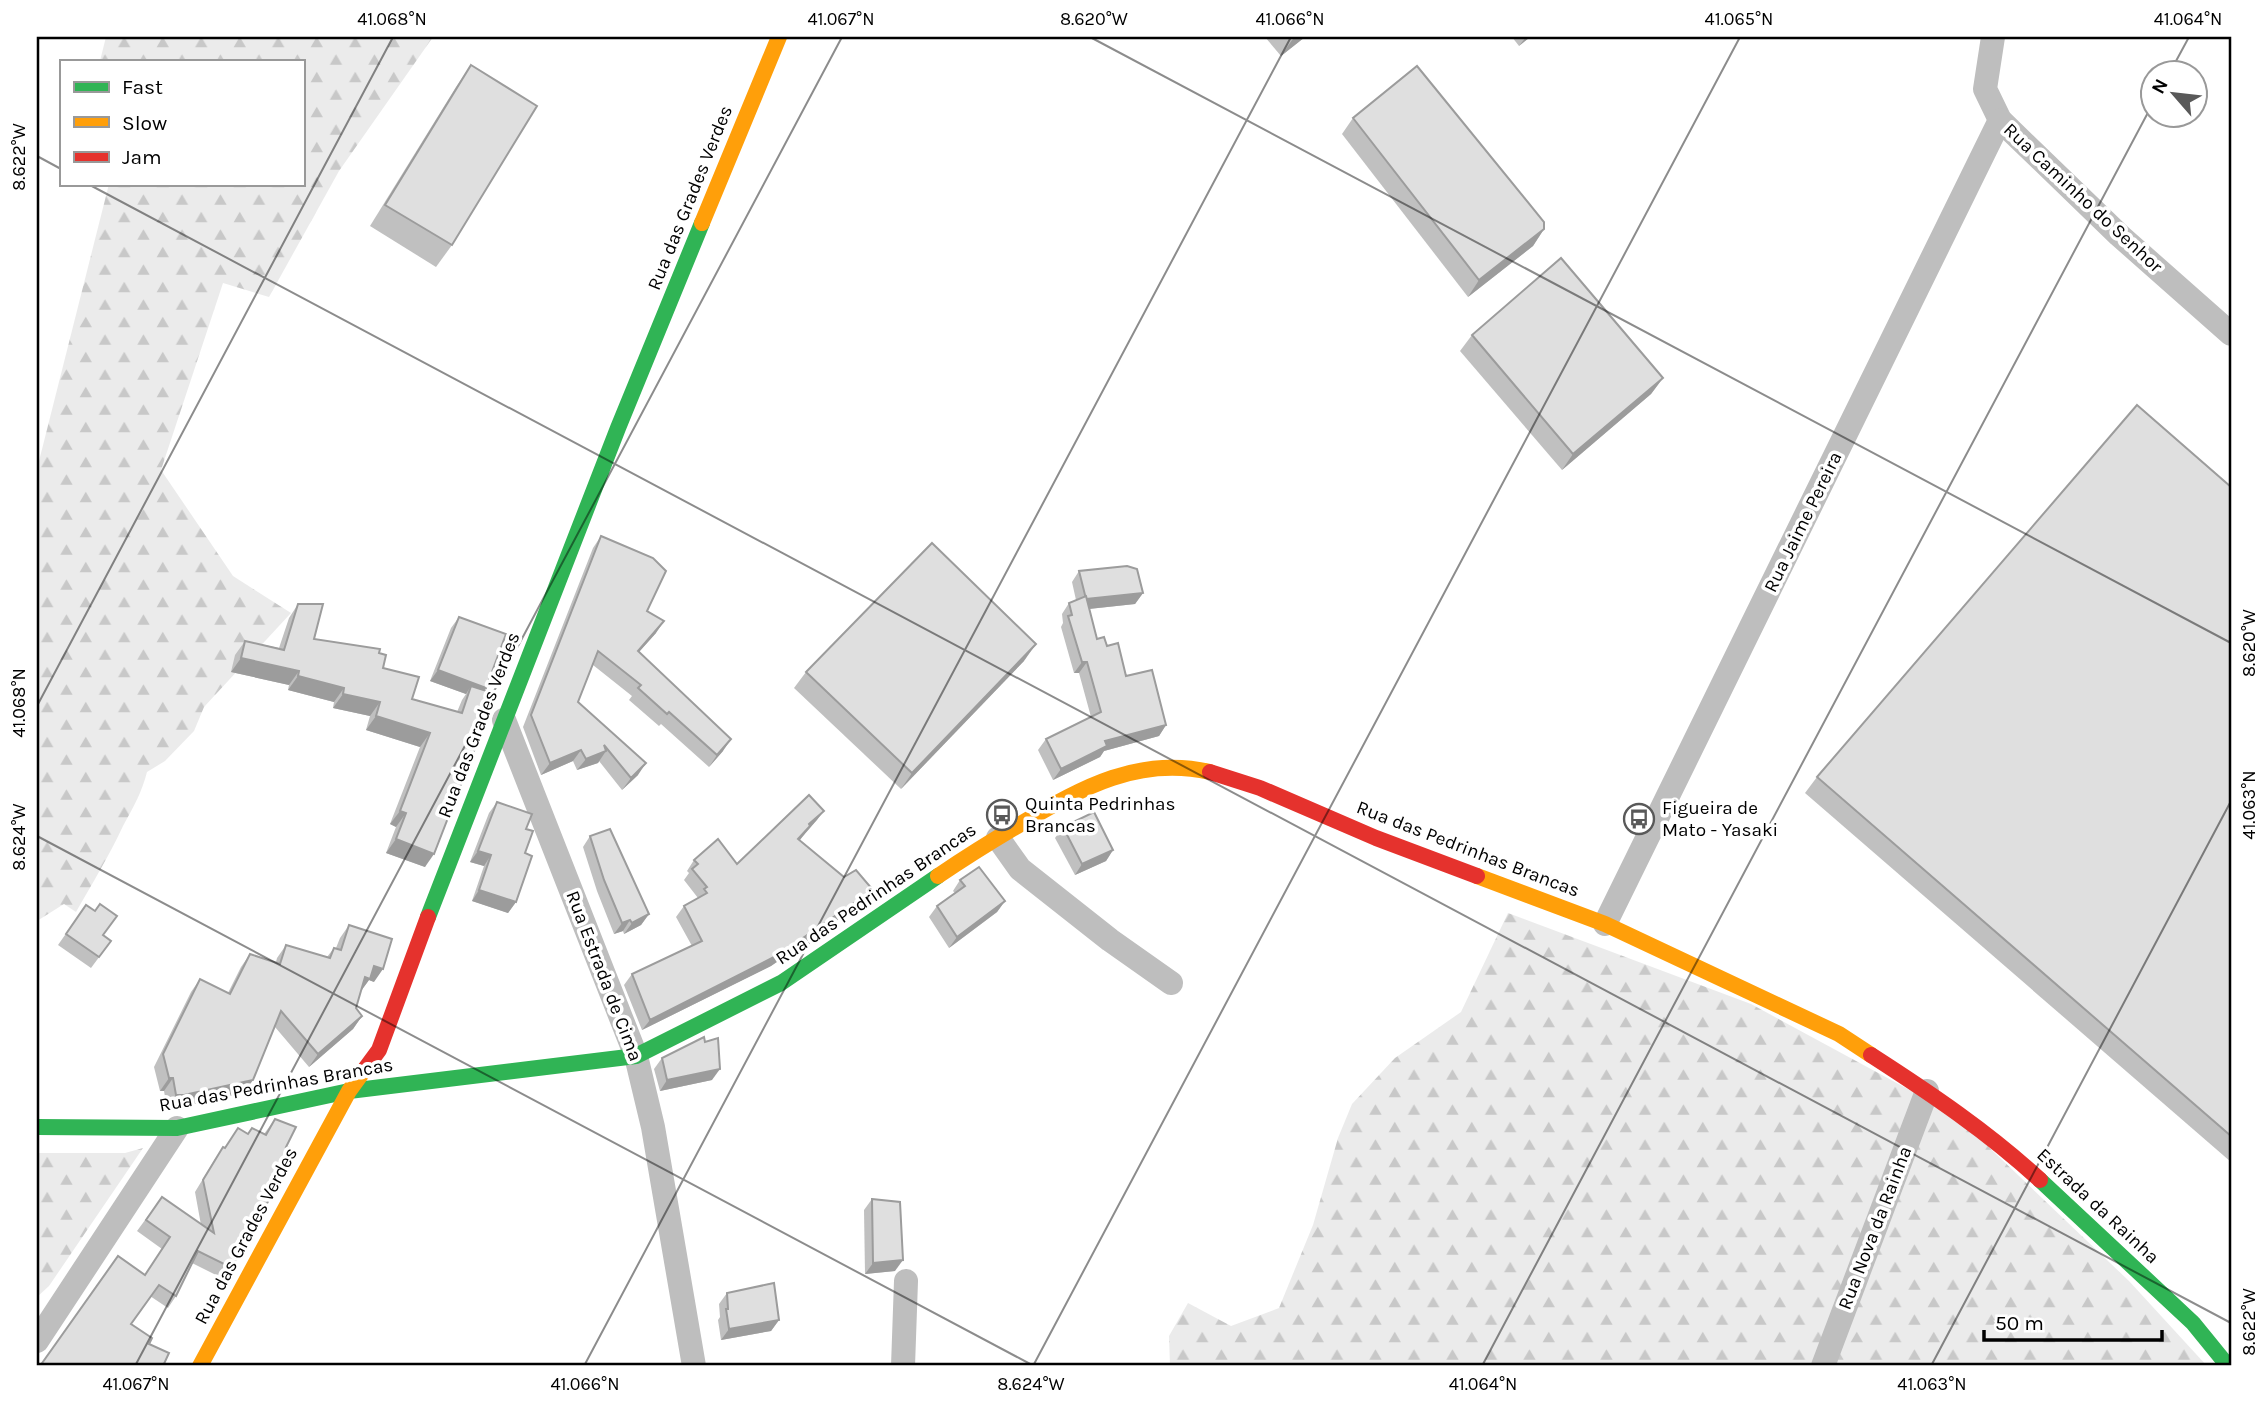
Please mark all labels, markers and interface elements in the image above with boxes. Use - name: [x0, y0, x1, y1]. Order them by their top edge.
- text: 41.068°N: [357, 8, 427, 30]
- text: 41.067°N: [807, 8, 875, 30]
- text: 8.620°W: [1060, 8, 1128, 30]
- text: 41.066°N: [1256, 8, 1324, 30]
- text: 41.065°N: [1705, 8, 1773, 30]
- text: 41.064°N: [2154, 8, 2222, 30]
- legend: [60, 60, 304, 186]
- north arrow: [2138, 60, 2208, 130]
- text: Fast: [122, 75, 163, 99]
- text: N: [2147, 75, 2173, 98]
- street label: Rua das Grades Verdes: [643, 103, 737, 293]
- text: Slow: [122, 111, 167, 135]
- street label: Rua Caminho do Senhor: [1999, 119, 2167, 277]
- text: 8.622°W: [8, 123, 30, 191]
- text: Jam: [122, 145, 162, 169]
- street label: Rua Jaime Pereira: [1759, 448, 1847, 596]
- text: 8.620°W: [2238, 609, 2260, 677]
- street label: Rua das Grades Verdes: [433, 629, 525, 821]
- text: 41.068°N: [8, 668, 30, 738]
- text: 41.063°N: [2238, 770, 2260, 840]
- place label: Quinta Pedrinhas Brancas: [1025, 793, 1176, 837]
- street label: Rua das Pedrinhas Brancas: [1353, 796, 1583, 902]
- place label: Figueira de Mato - Yasaki: [1662, 797, 1778, 841]
- bus stop icon: Quinta Pedrinhas Brancas: [985, 798, 1019, 832]
- bus stop icon: Figueira de Mato - Yasaki: [1622, 802, 1656, 836]
- text: 8.624°W: [8, 803, 30, 871]
- street label: Rua das Pedrinhas Brancas: [772, 819, 980, 969]
- street label: Rua Estrada de Cima: [561, 888, 647, 1064]
- street label: Rua das Pedrinhas Brancas: [157, 1054, 395, 1116]
- street label: Rua Nova da Rainha: [1834, 1143, 1916, 1313]
- street label: Rua das Grades Verdes: [190, 1144, 302, 1328]
- street label: Estrada da Rainha: [2032, 1144, 2164, 1268]
- text: 8.622°W: [2238, 1288, 2260, 1356]
- scale bar: [1984, 1298, 2163, 1342]
- text: 50 m: [1995, 1311, 2044, 1335]
- text: 41.067°N: [102, 1373, 170, 1395]
- text: 41.066°N: [551, 1373, 619, 1395]
- text: 8.624°W: [997, 1373, 1065, 1395]
- text: 41.064°N: [1449, 1373, 1517, 1395]
- text: 41.063°N: [1897, 1373, 1967, 1395]

